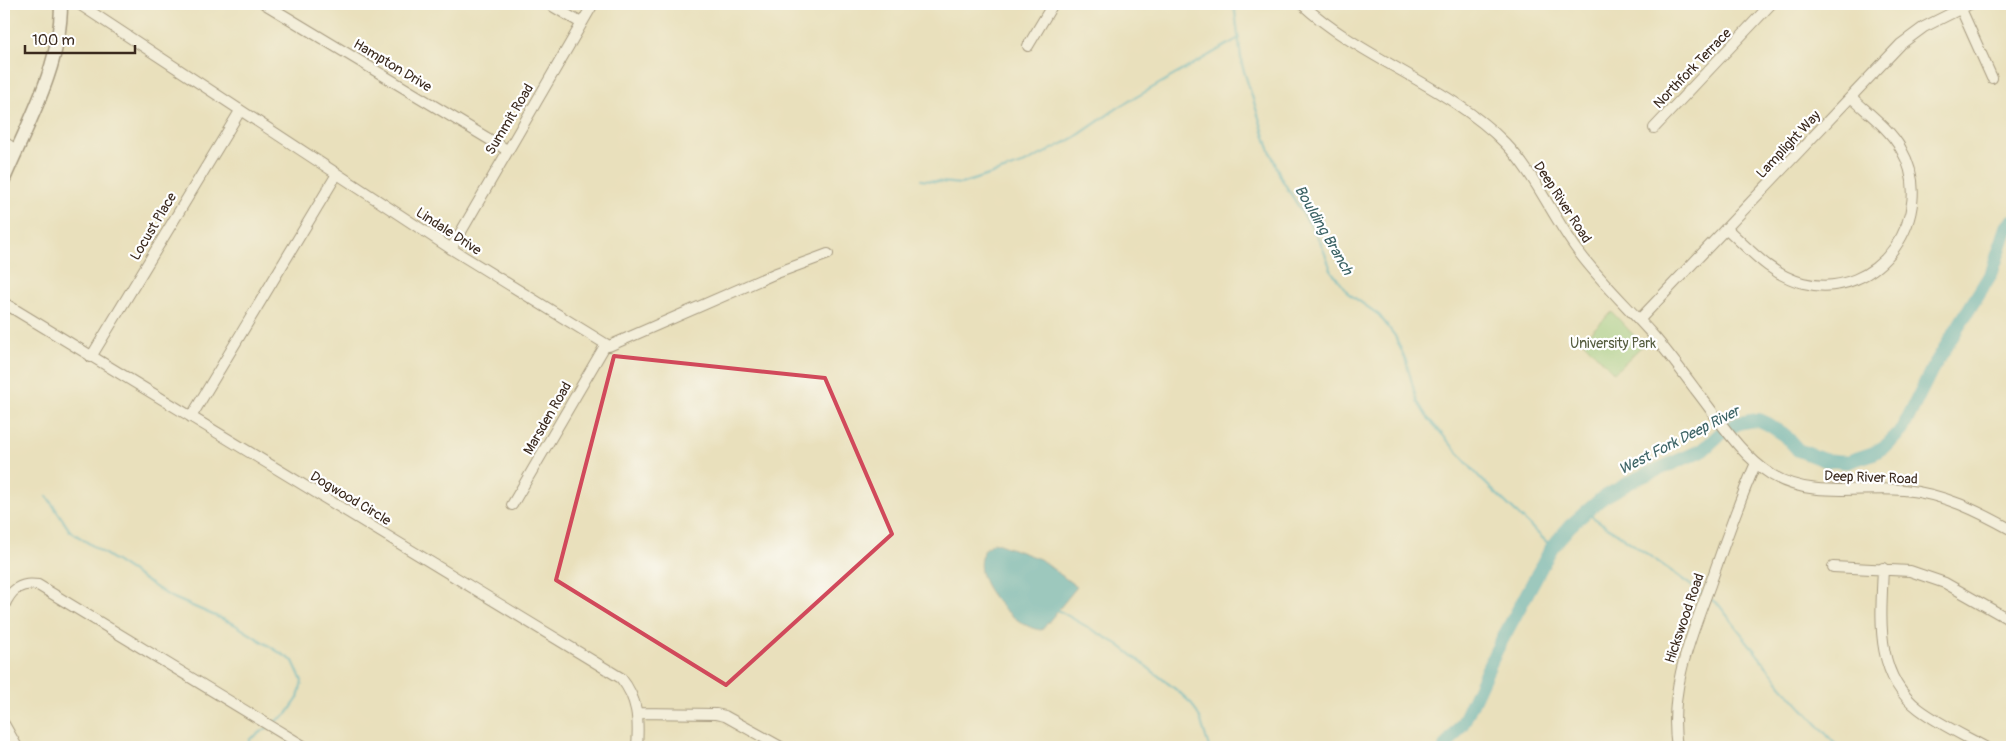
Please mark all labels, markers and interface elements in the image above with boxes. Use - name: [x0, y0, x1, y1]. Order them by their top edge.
- scale bar: [25, 22, 135, 54]
- street label: Northfork Terrace: [1650, 25, 1735, 112]
- text: 100 m: [32, 31, 75, 50]
- street label: Hampton Drive: [351, 35, 435, 95]
- street label: Summit Road: [482, 81, 537, 158]
- street label: Lamplight Way: [1753, 107, 1824, 182]
- street label: Deep River Road: [1530, 158, 1595, 246]
- water label: Boulding Branch: [1290, 182, 1357, 279]
- street label: Locust Place: [127, 189, 180, 263]
- street label: Lindale Drive: [413, 204, 485, 259]
- park label: University Park: [1570, 335, 1656, 352]
- street label: Marsden Road: [520, 379, 575, 458]
- water label: West Fork Deep River: [1616, 401, 1744, 479]
- street label: Deep River Road: [1824, 467, 1918, 488]
- street label: Dogwood Circle: [307, 468, 394, 529]
- street label: Hickswood Road: [1661, 571, 1708, 665]

